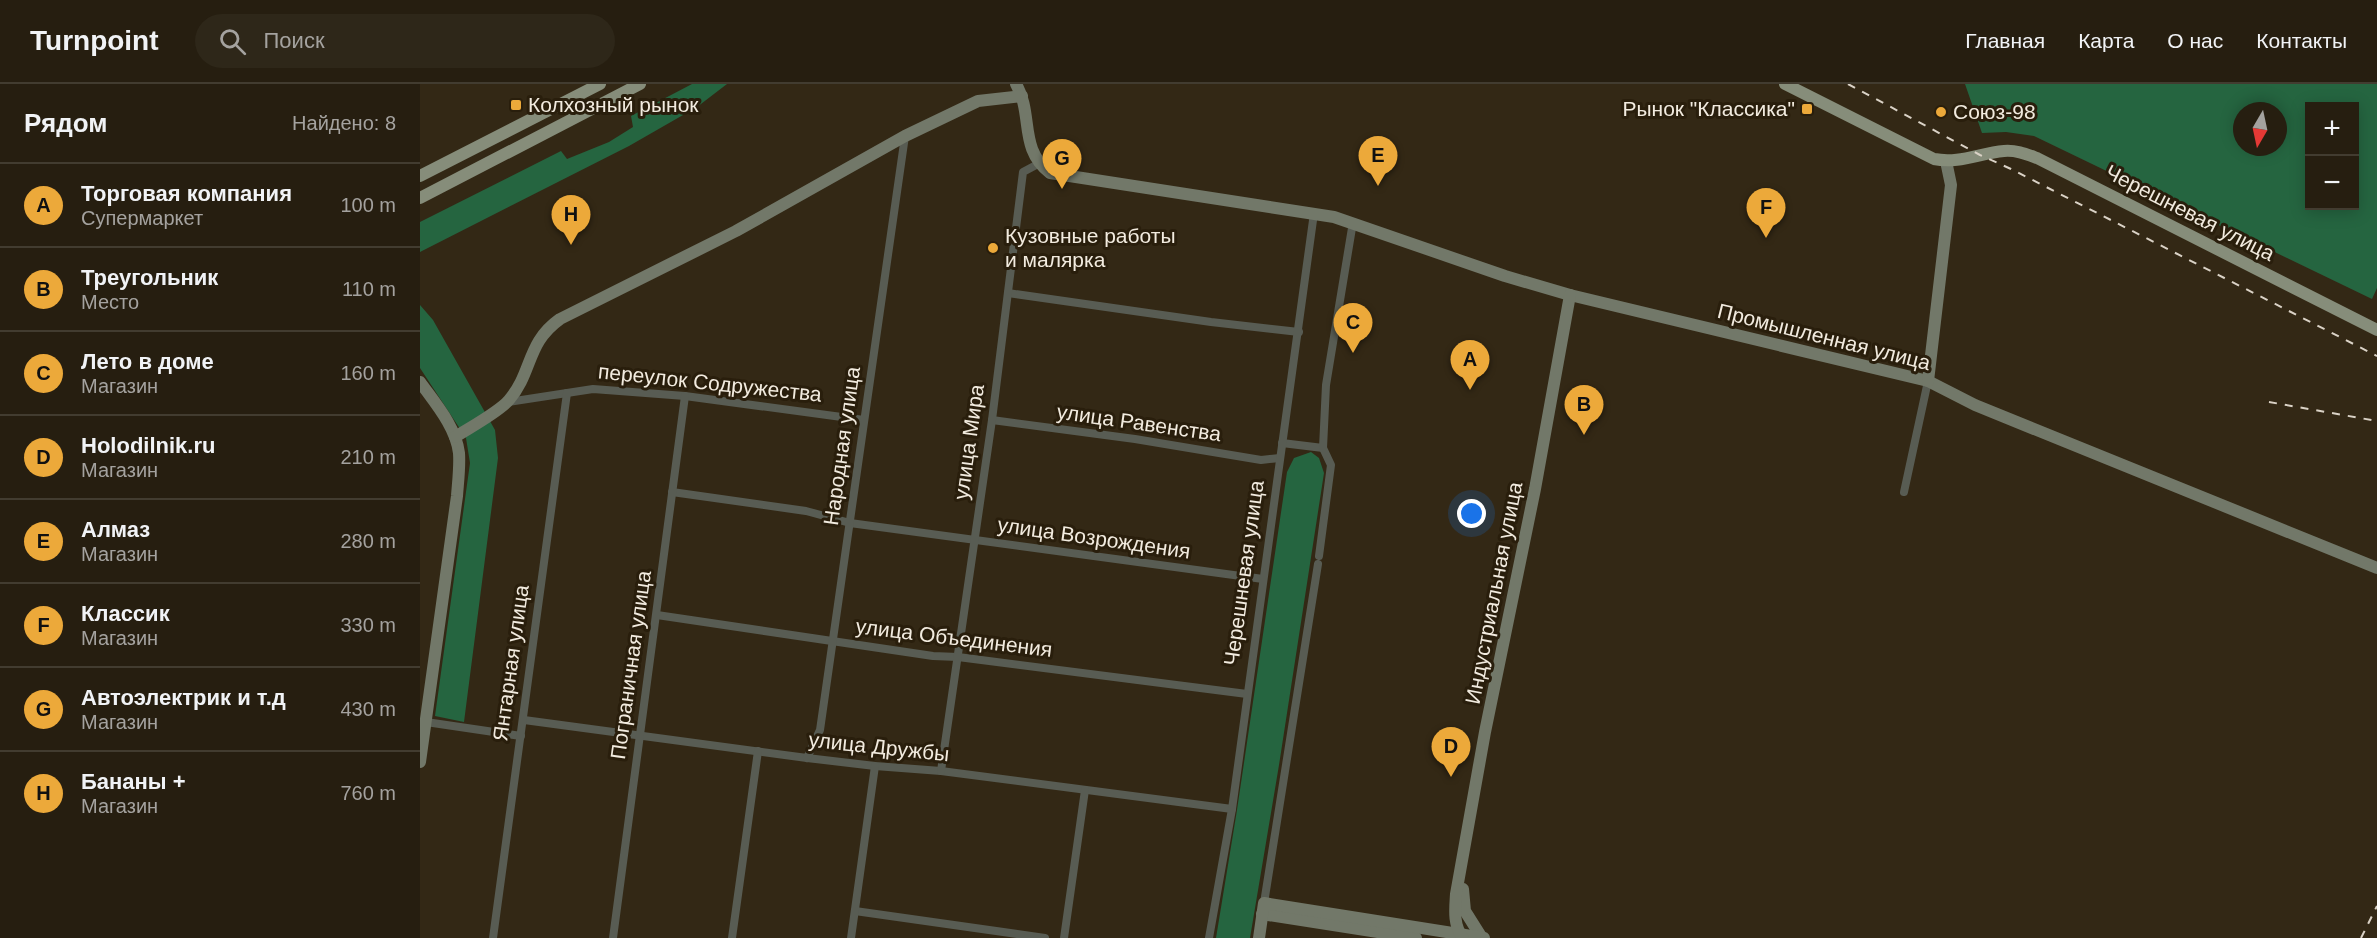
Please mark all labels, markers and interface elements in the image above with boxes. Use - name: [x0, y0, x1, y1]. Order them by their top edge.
- search box: [195, 14, 615, 68]
- text: Turnpoint: [30, 25, 159, 56]
- icon: search: [216, 25, 249, 58]
- text: Поиск: [264, 28, 325, 53]
- text: Главная: [1965, 29, 2045, 52]
- text: Карта: [2078, 29, 2134, 52]
- text: О нас: [2167, 29, 2223, 52]
- text: Контакты: [2256, 29, 2347, 52]
- place label: Колхозный рынок: [528, 93, 699, 116]
- place label: Рынок "Классика": [1622, 97, 1795, 120]
- marker: Колхозный рынок: [509, 98, 523, 112]
- place label: Союз-98: [1953, 100, 2036, 123]
- marker: Рынок "Классика": [1800, 102, 1814, 116]
- north arrow: [2233, 102, 2287, 156]
- map controls: [2305, 102, 2359, 210]
- button: +: [2305, 102, 2359, 156]
- marker: Союз-98: [1934, 105, 1948, 119]
- text: Рядом: [24, 108, 107, 138]
- text: Найдено: 8: [292, 112, 396, 134]
- pin: E: [1358, 136, 1398, 186]
- pin: G: [1042, 140, 1082, 189]
- button: −: [2305, 156, 2359, 210]
- street label: Черешневая улица: [2102, 160, 2279, 265]
- text: Торговая компания: [81, 181, 292, 206]
- pin: F: [1746, 188, 1786, 238]
- text: A: [36, 194, 51, 216]
- text: 100 m: [340, 194, 396, 216]
- pin: H: [552, 196, 590, 245]
- text: Супермаркет: [81, 207, 203, 229]
- place label: Кузовные работы и малярка: [1005, 224, 1175, 271]
- marker: Кузовные работы и малярка: [986, 241, 1000, 255]
- text: Треугольник: [81, 265, 218, 290]
- text: B: [36, 278, 51, 300]
- text: 110 m: [342, 278, 396, 300]
- text: Место: [81, 291, 139, 313]
- street label: Промышленная улица: [1715, 299, 1933, 374]
- pin: C: [1334, 304, 1372, 353]
- pin: A: [1450, 340, 1490, 390]
- text: Лето в доме: [81, 349, 214, 374]
- street label: переулок Содружества: [597, 359, 823, 406]
- text: C: [36, 362, 51, 384]
- text: 160 m: [340, 362, 396, 384]
- street label: Народная улица: [819, 365, 864, 527]
- text: Магазин: [81, 375, 158, 397]
- street label: улица Мира: [949, 383, 988, 501]
- pin: B: [1564, 386, 1604, 435]
- street label: улица Равенства: [1056, 400, 1223, 445]
- text: Holodilnik.ru: [81, 433, 215, 458]
- text: D: [36, 446, 51, 468]
- text: 210 m: [340, 446, 396, 468]
- text: Магазин: [81, 459, 158, 481]
- street label: Черешневая улица: [1219, 479, 1268, 667]
- street label: Индустриальная улица: [1461, 480, 1526, 706]
- your location: [1457, 499, 1486, 528]
- street label: улица Возрождения: [996, 513, 1192, 562]
- text: Алмаз: [81, 517, 150, 542]
- text: E: [37, 530, 50, 552]
- text: 280 m: [340, 530, 396, 552]
- text: Магазин: [81, 543, 158, 565]
- street label: Пограничная улица: [606, 569, 655, 761]
- street label: Янтарная улица: [488, 583, 533, 743]
- text: Классик: [81, 601, 170, 626]
- text: F: [37, 614, 50, 636]
- text: 330 m: [340, 614, 396, 636]
- street label: улица Объединения: [855, 614, 1053, 661]
- text: Магазин: [81, 627, 158, 649]
- text: Автоэлектрик и т.д: [81, 685, 286, 710]
- text: G: [36, 698, 51, 720]
- text: 430 m: [340, 698, 396, 720]
- text: Магазин: [81, 711, 158, 733]
- street label: улица Дружбы: [808, 728, 951, 765]
- pin: D: [1432, 728, 1470, 777]
- text: Бананы +: [81, 769, 186, 794]
- text: H: [36, 782, 51, 804]
- text: 760 m: [340, 782, 396, 804]
- text: Магазин: [81, 795, 158, 817]

